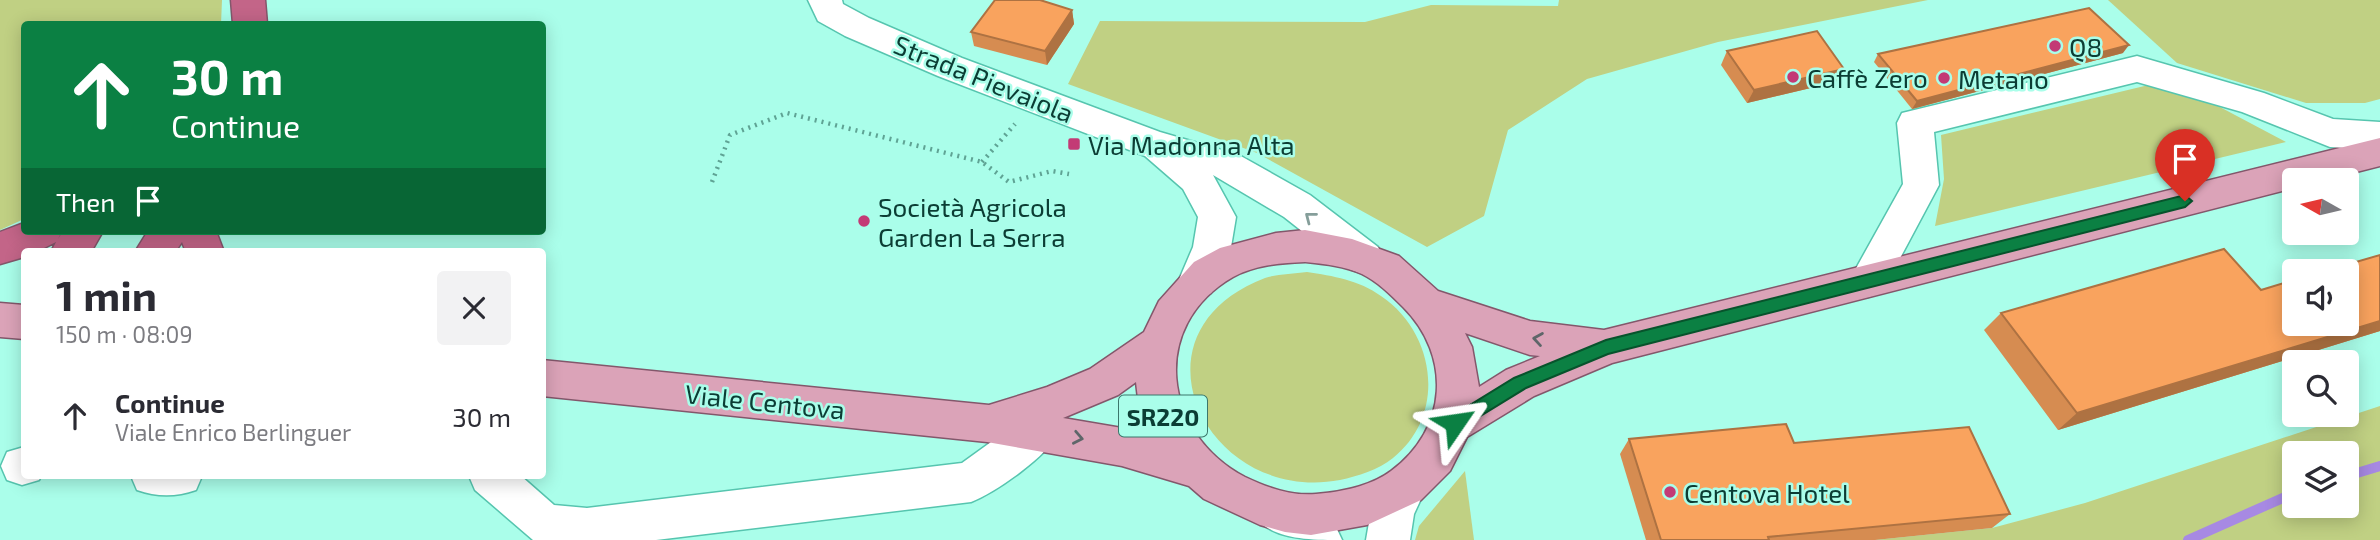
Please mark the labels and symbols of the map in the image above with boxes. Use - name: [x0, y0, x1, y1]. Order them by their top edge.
- street label: Strada Pievaiola: [890, 28, 1078, 128]
- place label: Q8: [2069, 31, 2102, 62]
- marker: Q8: [2047, 38, 2063, 54]
- place label: Caffè Zero: [1807, 62, 1928, 93]
- place label: Metano: [1958, 63, 2049, 94]
- marker: Caffè Zero: [1785, 69, 1801, 85]
- marker: Metano: [1936, 70, 1952, 86]
- place label: Via Madonna Alta: [1088, 129, 1295, 160]
- pin: [2155, 129, 2215, 201]
- marker: Via Madonna Alta: [1066, 136, 1082, 152]
- north arrow: [2282, 168, 2359, 245]
- place label: Società Agricola Garden La Serra: [878, 191, 1067, 252]
- one-way arrow: [1305, 212, 1318, 225]
- marker: Società Agricola Garden La Serra: [856, 213, 872, 229]
- one-way arrow: [1532, 332, 1544, 347]
- street label: Viale Centova: [684, 377, 846, 425]
- position arrow: [1418, 386, 1492, 460]
- road number: SR220: [1119, 396, 1207, 436]
- one-way arrow: [1072, 430, 1084, 445]
- place label: Centova Hotel: [1684, 477, 1850, 508]
- marker: Centova Hotel: [1662, 484, 1678, 500]

